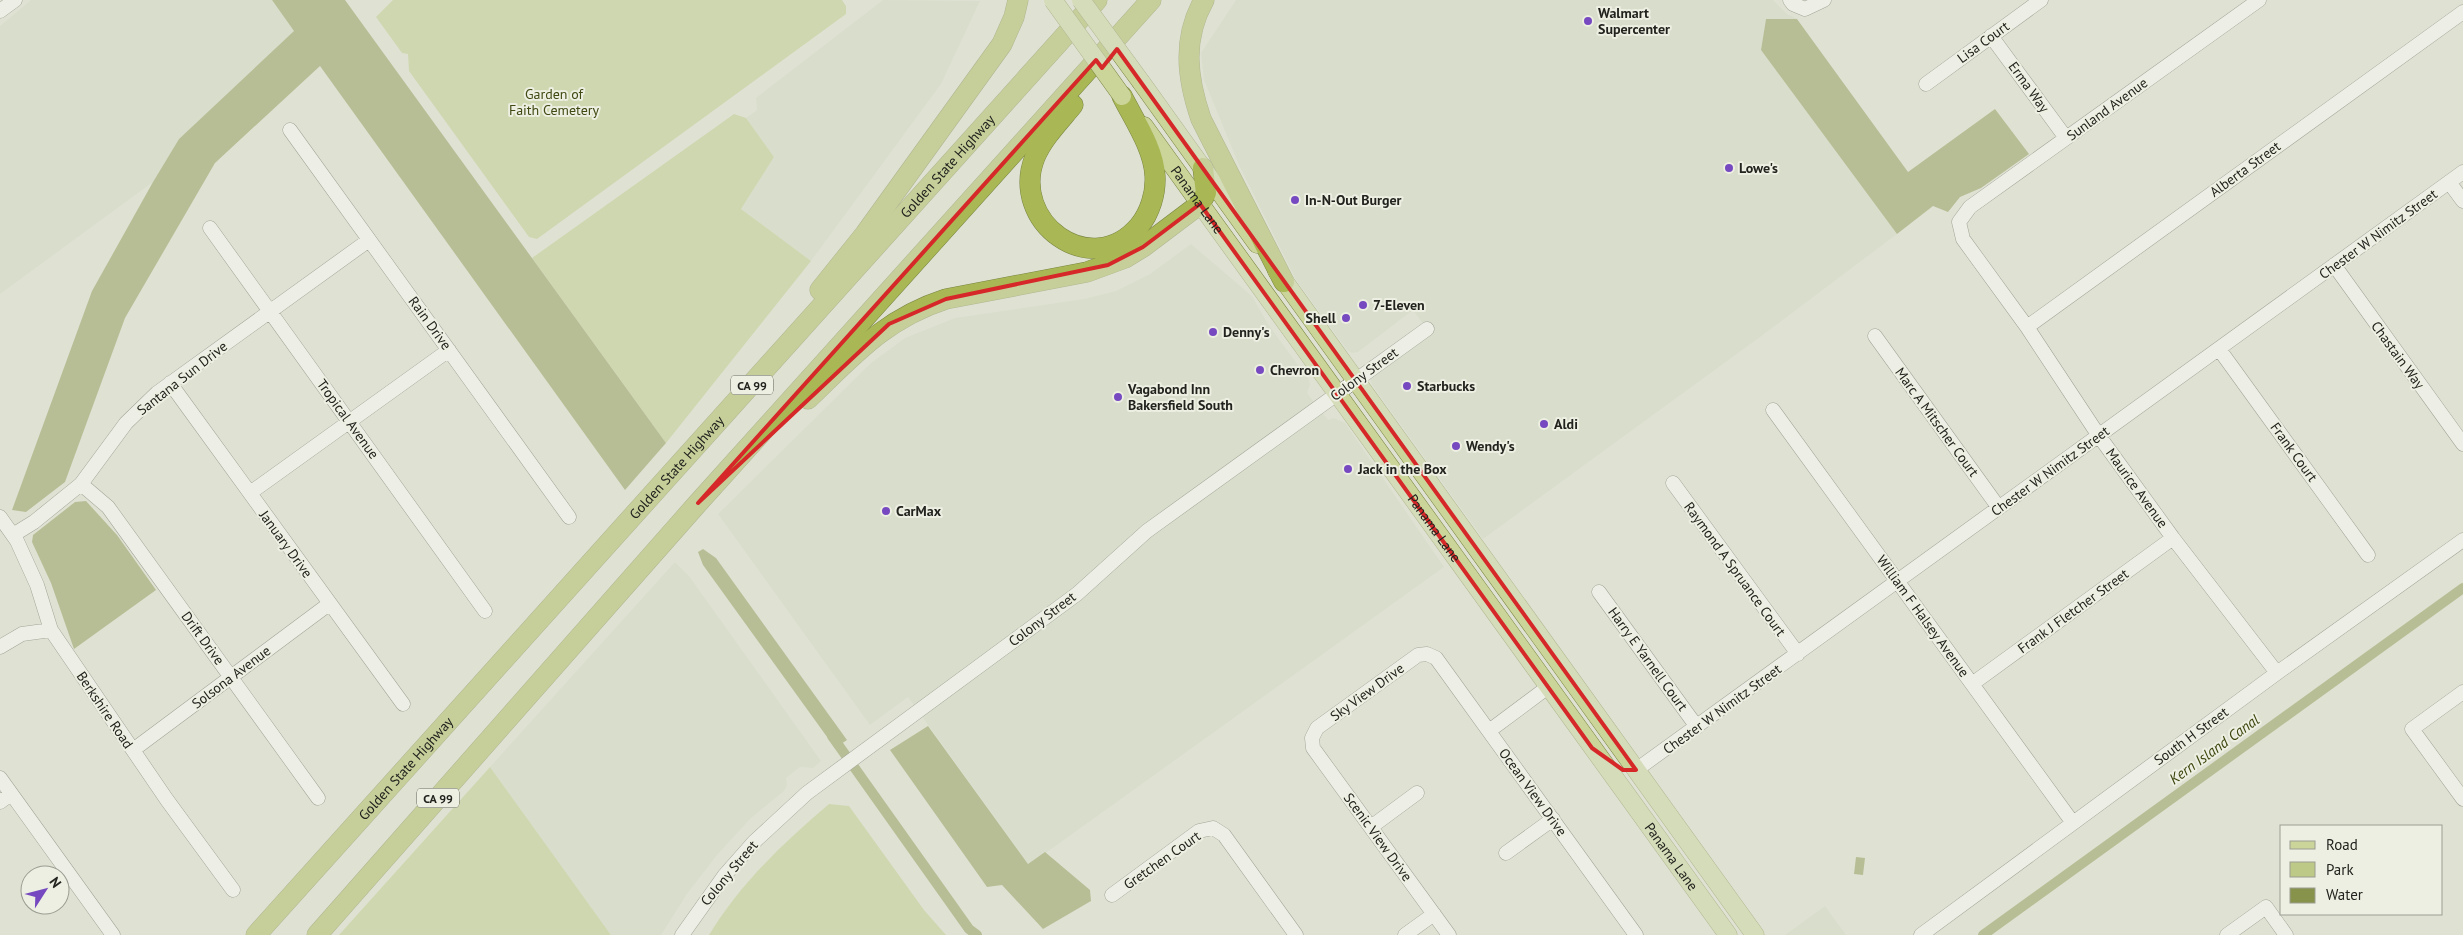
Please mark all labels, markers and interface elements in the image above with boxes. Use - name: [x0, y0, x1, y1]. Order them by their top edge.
- place label: Walmart Supercenter: [1598, 4, 1670, 38]
- marker: Walmart Supercenter: [1582, 15, 1594, 27]
- street label: Lisa Court: [1953, 17, 2013, 67]
- street label: Erma Way: [2005, 58, 2054, 116]
- street label: Sunland Avenue: [2063, 74, 2151, 144]
- park label: Garden of Faith Cemetery: [509, 85, 600, 119]
- street label: Golden State Highway: [896, 110, 999, 222]
- street label: Alberta Street: [2206, 137, 2284, 201]
- place label: Lowe's: [1739, 159, 1778, 177]
- street label: Panama Lane: [1167, 162, 1228, 237]
- marker: Lowe's: [1723, 162, 1735, 174]
- street label: Chester W Nimitz Street: [2315, 185, 2441, 283]
- place label: In-N-Out Burger: [1305, 191, 1402, 209]
- marker: In-N-Out Burger: [1289, 194, 1301, 206]
- street label: Rain Drive: [405, 293, 455, 353]
- place label: 7-Eleven: [1373, 296, 1425, 314]
- marker: 7-Eleven: [1357, 299, 1369, 311]
- place label: Shell: [1306, 309, 1337, 327]
- marker: Shell: [1340, 312, 1352, 324]
- street label: Chastain Way: [2367, 318, 2429, 393]
- place label: Denny's: [1223, 323, 1270, 341]
- marker: Denny's: [1207, 326, 1219, 338]
- street label: Santana Sun Drive: [133, 337, 231, 419]
- street label: Colony Street: [1326, 343, 1402, 405]
- place label: Chevron: [1270, 361, 1319, 379]
- marker: Chevron: [1254, 364, 1266, 376]
- street label: Marc A Mitscher Court: [1891, 364, 1983, 480]
- street label: Tropical Avenue: [313, 376, 383, 462]
- road number: CA 99: [731, 376, 773, 394]
- place label: Starbucks: [1417, 377, 1475, 395]
- place label: Vagabond Inn Bakersfield South: [1127, 380, 1233, 414]
- marker: Starbucks: [1401, 380, 1413, 392]
- marker: Vagabond Inn Bakersfield South: [1112, 391, 1124, 403]
- street label: Golden State Highway: [625, 412, 728, 523]
- place label: Aldi: [1554, 415, 1578, 433]
- marker: Aldi: [1538, 418, 1550, 430]
- street label: Frank Court: [2266, 419, 2322, 485]
- street label: Chester W Nimitz Street: [1987, 422, 2113, 520]
- place label: Wendy's: [1466, 437, 1515, 455]
- marker: Wendy's: [1450, 440, 1462, 452]
- street label: Maurice Avenue: [2102, 445, 2172, 531]
- place label: Jack in the Box: [1357, 460, 1447, 478]
- marker: Jack in the Box: [1342, 463, 1354, 475]
- street label: Panama Lane: [1404, 491, 1465, 566]
- street label: Raymond A Spruance Court: [1680, 498, 1790, 640]
- place label: CarMax: [896, 502, 942, 520]
- marker: CarMax: [880, 505, 892, 517]
- street label: January Drive: [255, 506, 317, 581]
- street label: William F Halsey Avenue: [1873, 551, 1973, 681]
- street label: Frank J Fletcher Street: [2014, 565, 2132, 657]
- street label: Colony Street: [1005, 588, 1079, 650]
- street label: Harry E Yarnell Court: [1604, 604, 1692, 715]
- street label: Drift Drive: [178, 608, 228, 668]
- street label: Solsona Avenue: [188, 642, 274, 712]
- street label: Sky View Drive: [1326, 659, 1408, 725]
- street label: Chester W Nimitz Street: [1659, 660, 1785, 758]
- street label: Berkshire Road: [73, 668, 137, 752]
- street label: South H Street: [2150, 703, 2232, 769]
- water label: Kern Island Canal: [2165, 710, 2263, 788]
- street label: Golden State Highway: [355, 713, 457, 824]
- street label: Ocean View Drive: [1495, 745, 1571, 839]
- road number: CA 99: [417, 788, 459, 808]
- street label: Scenic View Drive: [1340, 789, 1416, 885]
- street label: Panama Lane: [1641, 819, 1702, 894]
- legend: [2280, 825, 2443, 915]
- street label: Gretchen Court: [1120, 827, 1204, 893]
- text: Road: [2326, 835, 2358, 854]
- street label: Colony Street: [696, 836, 762, 909]
- text: Park: [2326, 860, 2354, 879]
- north arrow: [20, 865, 70, 915]
- text: N: [46, 873, 66, 891]
- text: Water: [2326, 885, 2363, 904]

